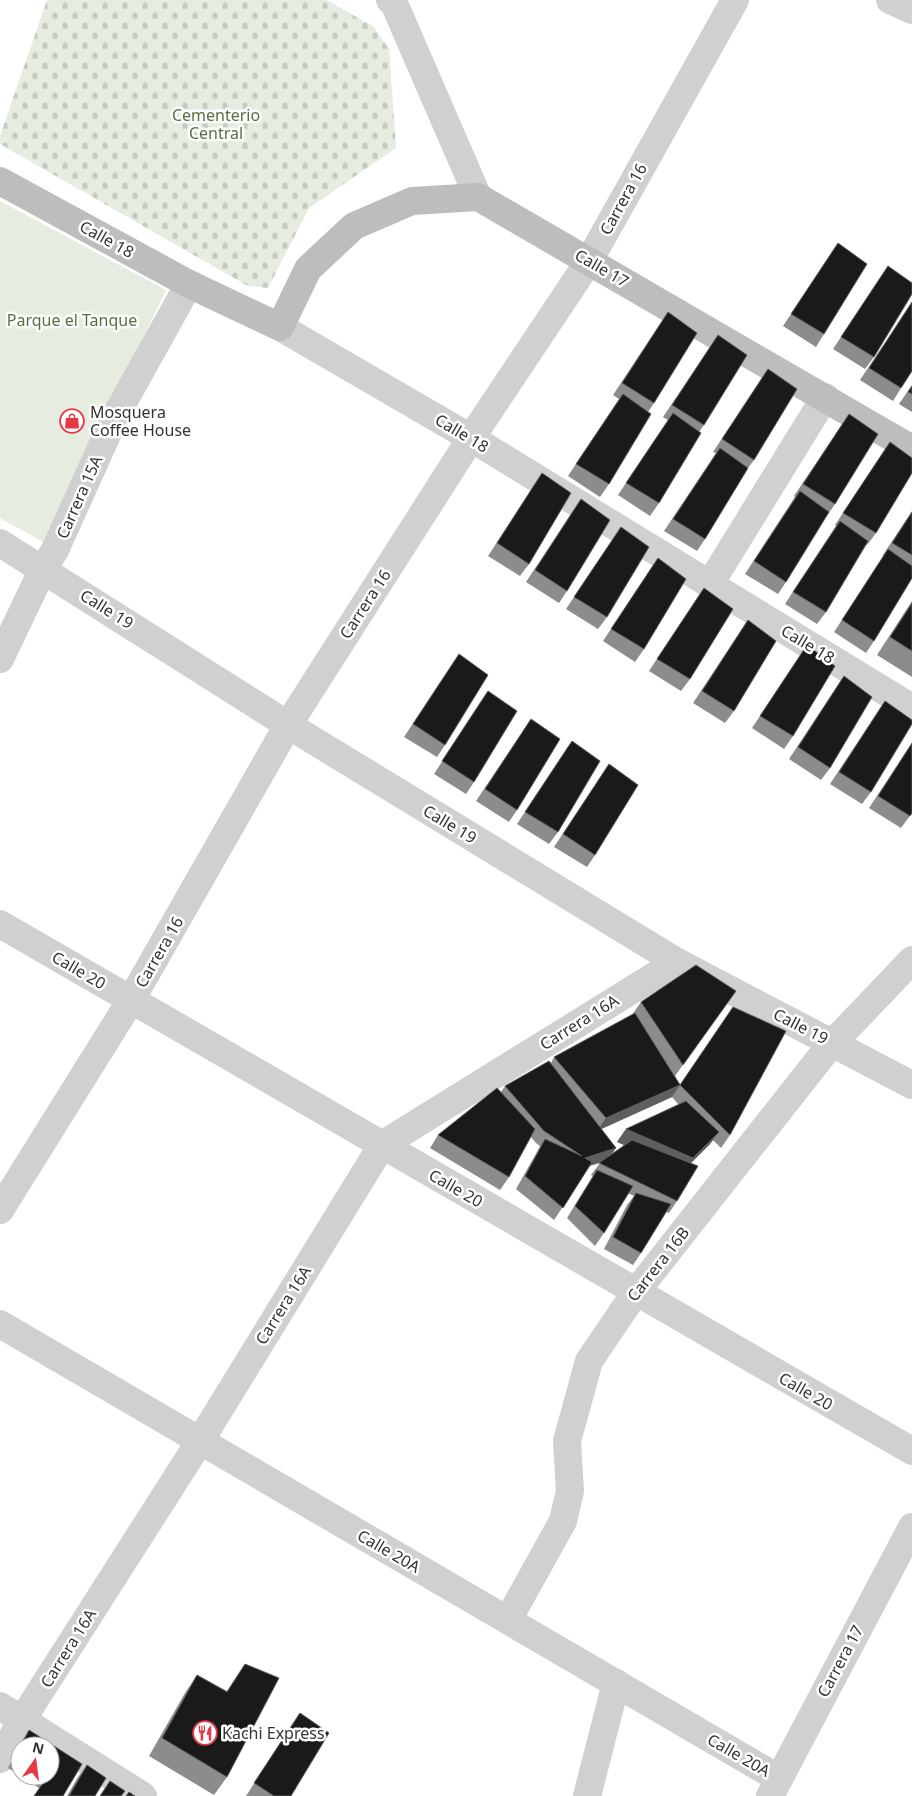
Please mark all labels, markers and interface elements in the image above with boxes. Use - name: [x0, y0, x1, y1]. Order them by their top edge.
- park label: Cementerio Central: [172, 104, 260, 144]
- street label: Carrera 16: [594, 159, 652, 239]
- street label: Calle 18: [76, 215, 138, 263]
- street label: Calle 17: [571, 244, 633, 292]
- park label: Parque el Tanque: [7, 309, 137, 331]
- place label: Mosquera Coffee House: [90, 401, 191, 441]
- shop icon: Mosquera Coffee House: [59, 408, 85, 434]
- street label: Calle 18: [431, 408, 493, 458]
- street label: Carrera 15A: [51, 451, 107, 542]
- street label: Carrera 16: [334, 565, 396, 643]
- street label: Calle 19: [76, 584, 138, 634]
- street label: Calle 18: [777, 619, 839, 669]
- street label: Calle 19: [419, 799, 481, 849]
- street label: Carrera 16: [130, 912, 188, 992]
- street label: Calle 20: [48, 946, 110, 994]
- street label: Carrera 16A: [535, 989, 623, 1055]
- street label: Calle 19: [770, 1003, 832, 1049]
- street label: Calle 20: [425, 1164, 487, 1212]
- street label: Carrera 16B: [622, 1222, 694, 1306]
- street label: Carrera 16A: [250, 1261, 316, 1349]
- street label: Calle 20: [775, 1367, 837, 1415]
- street label: Calle 20A: [354, 1524, 425, 1578]
- street label: Carrera 16A: [35, 1604, 101, 1692]
- street label: Carrera 17: [812, 1621, 868, 1701]
- restaurant icon: Kachi Express: [192, 1720, 218, 1746]
- place label: Kachi Express: [222, 1722, 325, 1744]
- street label: Calle 20A: [704, 1728, 775, 1782]
- north arrow: [10, 1736, 60, 1786]
- text: N: [30, 1737, 46, 1758]

